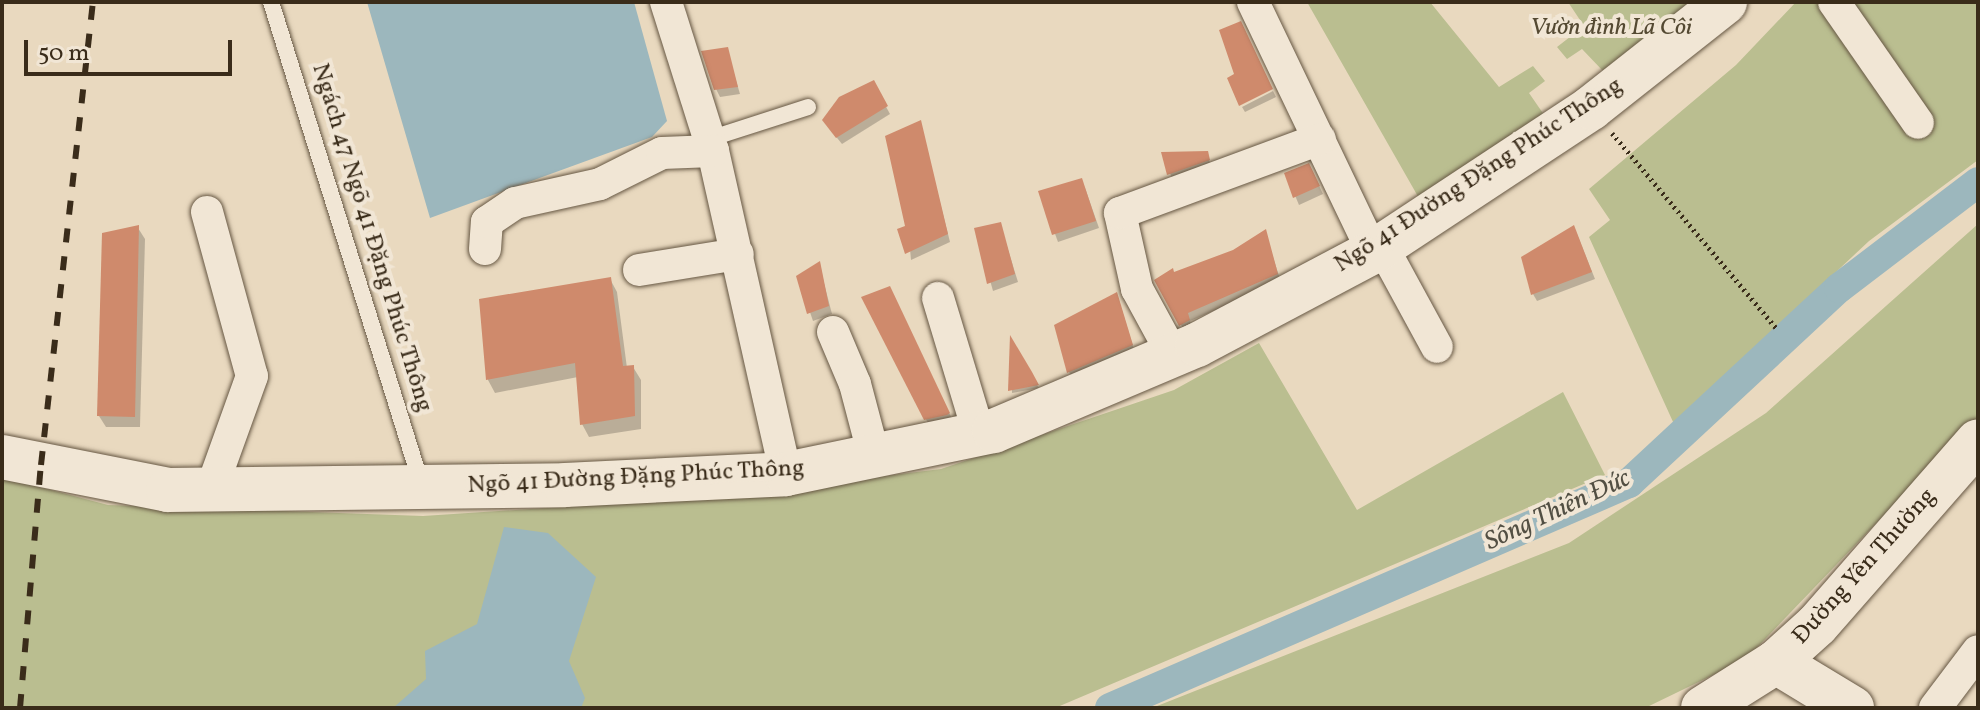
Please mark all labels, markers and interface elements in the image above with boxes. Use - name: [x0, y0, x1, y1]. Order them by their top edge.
- park label: Vườn đình Lã Côi: [1530, 15, 1692, 43]
- scale bar: [28, 24, 236, 74]
- text: 50 m: [38, 37, 90, 71]
- street label: Ngách 47 Ngõ 41 Đặng Phúc Thông: [304, 60, 438, 416]
- street label: Ngõ 41 Đường Đặng Phúc Thông: [1329, 72, 1629, 280]
- street label: Ngõ 41 Đường Đặng Phúc Thông: [467, 455, 805, 501]
- water label: Sông Thiên Đức: [1480, 464, 1636, 558]
- street label: Đường Yên Thường: [1787, 482, 1943, 652]

